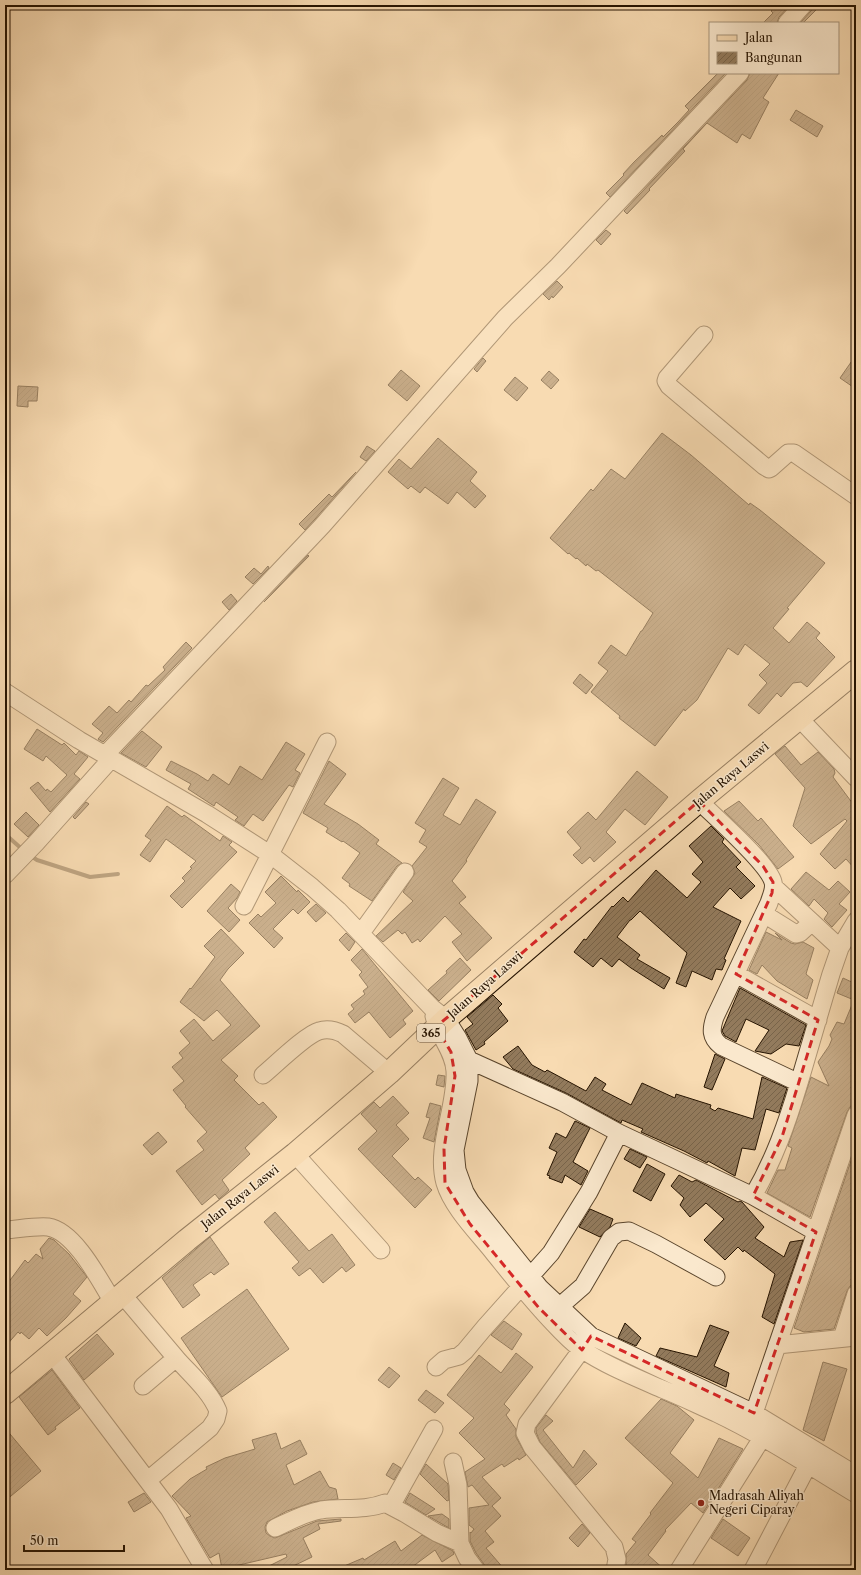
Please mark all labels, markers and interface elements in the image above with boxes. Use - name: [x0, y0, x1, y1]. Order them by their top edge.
- legend: [709, 22, 839, 74]
- text: Jalan: [743, 30, 773, 45]
- text: Bangunan: [745, 50, 803, 65]
- street label: Jalan Raya Laswi: [688, 738, 772, 812]
- street label: Jalan Raya Laswi: [443, 948, 526, 1023]
- road number: 365: [417, 1024, 445, 1042]
- street label: Jalan Raya Laswi: [196, 1161, 282, 1233]
- place label: Madrasah Aliyah Negeri Ciparay: [709, 1488, 804, 1517]
- marker: Madrasah Aliyah Negeri Ciparay: [696, 1498, 706, 1508]
- scale bar: [24, 1527, 124, 1553]
- text: 50 m: [30, 1533, 59, 1548]

